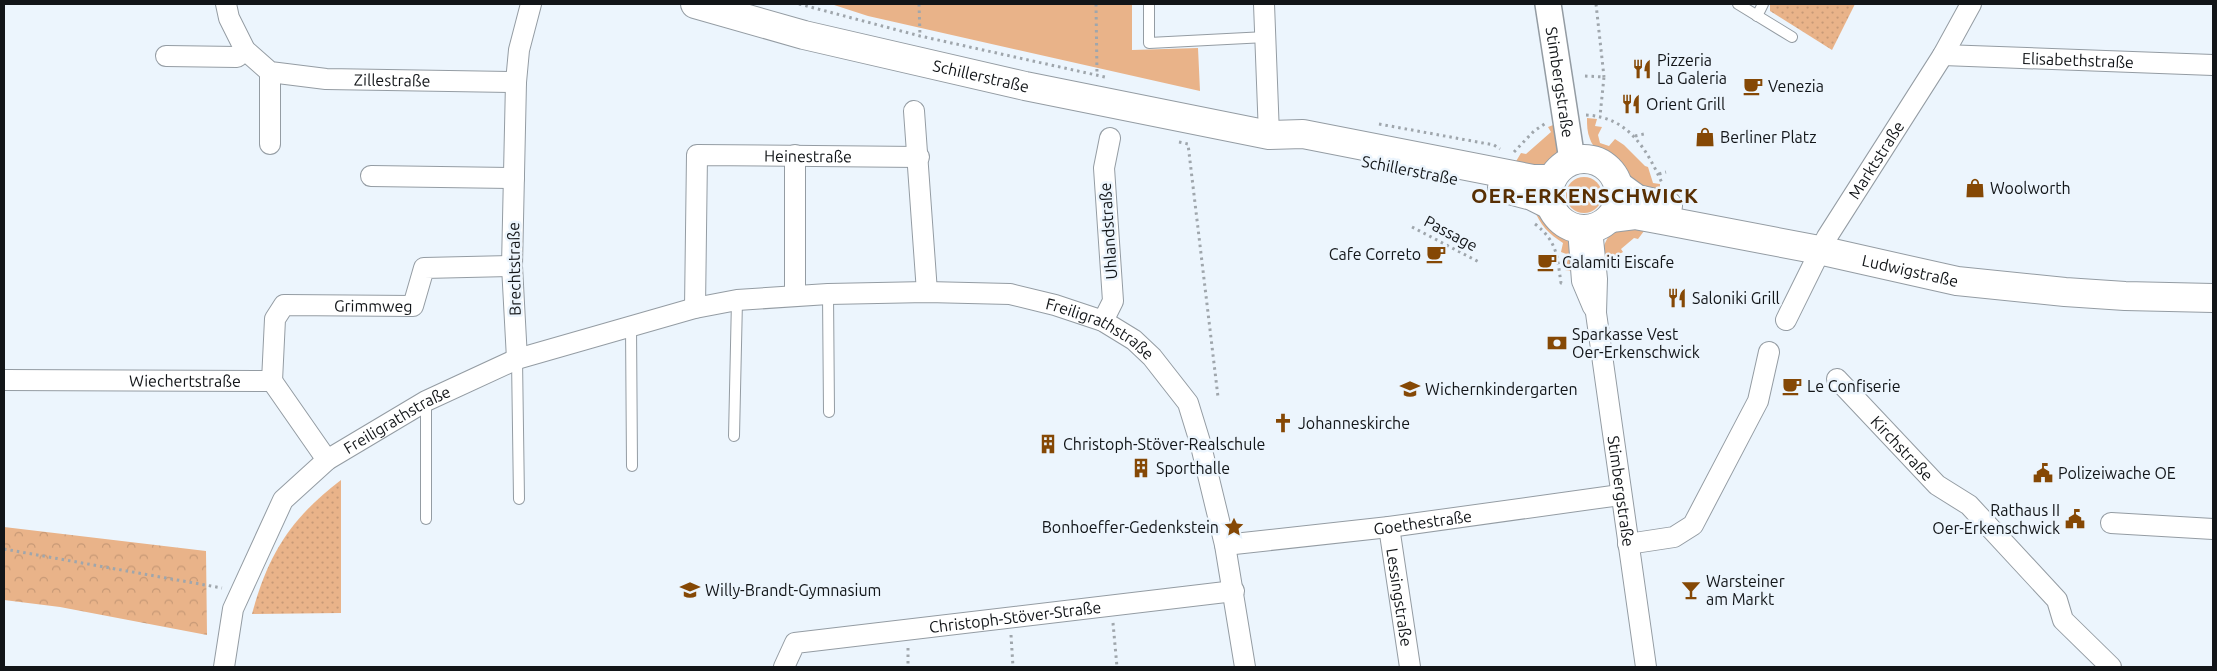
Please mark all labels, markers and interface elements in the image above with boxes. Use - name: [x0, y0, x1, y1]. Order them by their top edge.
- street label: Stimbergstraße: [1543, 25, 1577, 139]
- street label: Elisabethstraße: [2022, 49, 2134, 71]
- place label: Pizzeria La Galeria: [1657, 51, 1727, 87]
- street label: Schillerstraße: [931, 56, 1031, 96]
- restaurant icon: Pizzeria La Galeria: [1631, 58, 1653, 80]
- street label: Zillestraße: [354, 70, 430, 90]
- cafe icon: Venezia: [1742, 75, 1764, 97]
- place label: Venezia: [1768, 77, 1824, 95]
- restaurant icon: Orient Grill: [1620, 93, 1642, 115]
- place label: Orient Grill: [1646, 95, 1725, 113]
- street label: Marktstraße: [1845, 118, 1908, 202]
- shop icon: Berliner Platz: [1694, 126, 1716, 148]
- place label: Berliner Platz: [1720, 128, 1817, 146]
- street label: Heinestraße: [764, 147, 852, 165]
- street label: Schillerstraße: [1360, 152, 1460, 188]
- shop icon: Woolworth: [1964, 177, 1986, 199]
- place label: Woolworth: [1990, 179, 2071, 197]
- street label: Uhlandstraße: [1096, 182, 1120, 280]
- district label: OER-ERKENSCHWICK: [1471, 183, 1699, 207]
- street label: Passage: [1421, 211, 1481, 255]
- street label: Brechtstraße: [504, 222, 524, 316]
- cafe icon: Cafe Correto: [1425, 243, 1447, 265]
- place label: Cafe Correto: [1329, 245, 1421, 263]
- cafe icon: Calamiti Eiscafe: [1536, 251, 1558, 273]
- street label: Ludwigstraße: [1860, 251, 1960, 290]
- place label: Calamiti Eiscafe: [1562, 253, 1674, 271]
- restaurant icon: Saloniki Grill: [1666, 287, 1688, 309]
- place label: Saloniki Grill: [1692, 289, 1780, 307]
- street label: Freiligrathstraße: [1044, 294, 1158, 363]
- street label: Grimmweg: [334, 296, 413, 315]
- place label: Sparkasse Vest Oer-Erkenschwick: [1572, 325, 1700, 361]
- bank icon: Sparkasse Vest Oer-Erkenschwick: [1546, 332, 1568, 354]
- street label: Wiechertstraße: [129, 371, 241, 390]
- cafe icon: Le Confiserie: [1781, 375, 1803, 397]
- place label: Le Confiserie: [1807, 377, 1900, 395]
- school or university icon: Wichernkindergarten: [1399, 378, 1421, 400]
- place label: Wichernkindergarten: [1425, 380, 1578, 398]
- street label: Freiligrathstraße: [340, 382, 453, 457]
- church icon: Johanneskirche: [1272, 412, 1294, 434]
- street label: Kirchstraße: [1867, 412, 1937, 484]
- place label: Johanneskirche: [1298, 414, 1410, 432]
- building icon: Christoph-Stöver-Realschule: [1037, 433, 1059, 455]
- street label: Stimbergstraße: [1604, 434, 1638, 548]
- place label: Christoph-Stöver-Realschule: [1063, 435, 1265, 453]
- building icon: Sporthalle: [1130, 457, 1152, 479]
- place label: Sporthalle: [1156, 459, 1230, 477]
- public building icon: Polizeiwache OE: [2032, 462, 2054, 484]
- place label: Polizeiwache OE: [2058, 464, 2176, 482]
- place label: Rathaus II Oer-Erkenschwick: [1932, 501, 2060, 537]
- street label: Goethestraße: [1373, 507, 1473, 538]
- public building icon: Rathaus II Oer-Erkenschwick: [2064, 508, 2086, 530]
- place icon: Bonhoeffer-Gedenkstein: [1223, 516, 1245, 538]
- place label: Bonhoeffer-Gedenkstein: [1042, 518, 1219, 536]
- street label: Lessingstraße: [1383, 547, 1416, 648]
- place label: Warsteiner am Markt: [1706, 572, 1785, 608]
- school or university icon: Willy-Brandt-Gymnasium: [679, 579, 701, 601]
- bar icon: Warsteiner am Markt: [1680, 579, 1702, 601]
- place label: Willy-Brandt-Gymnasium: [705, 581, 881, 599]
- street label: Christoph-Stöver-Straße: [928, 598, 1102, 636]

